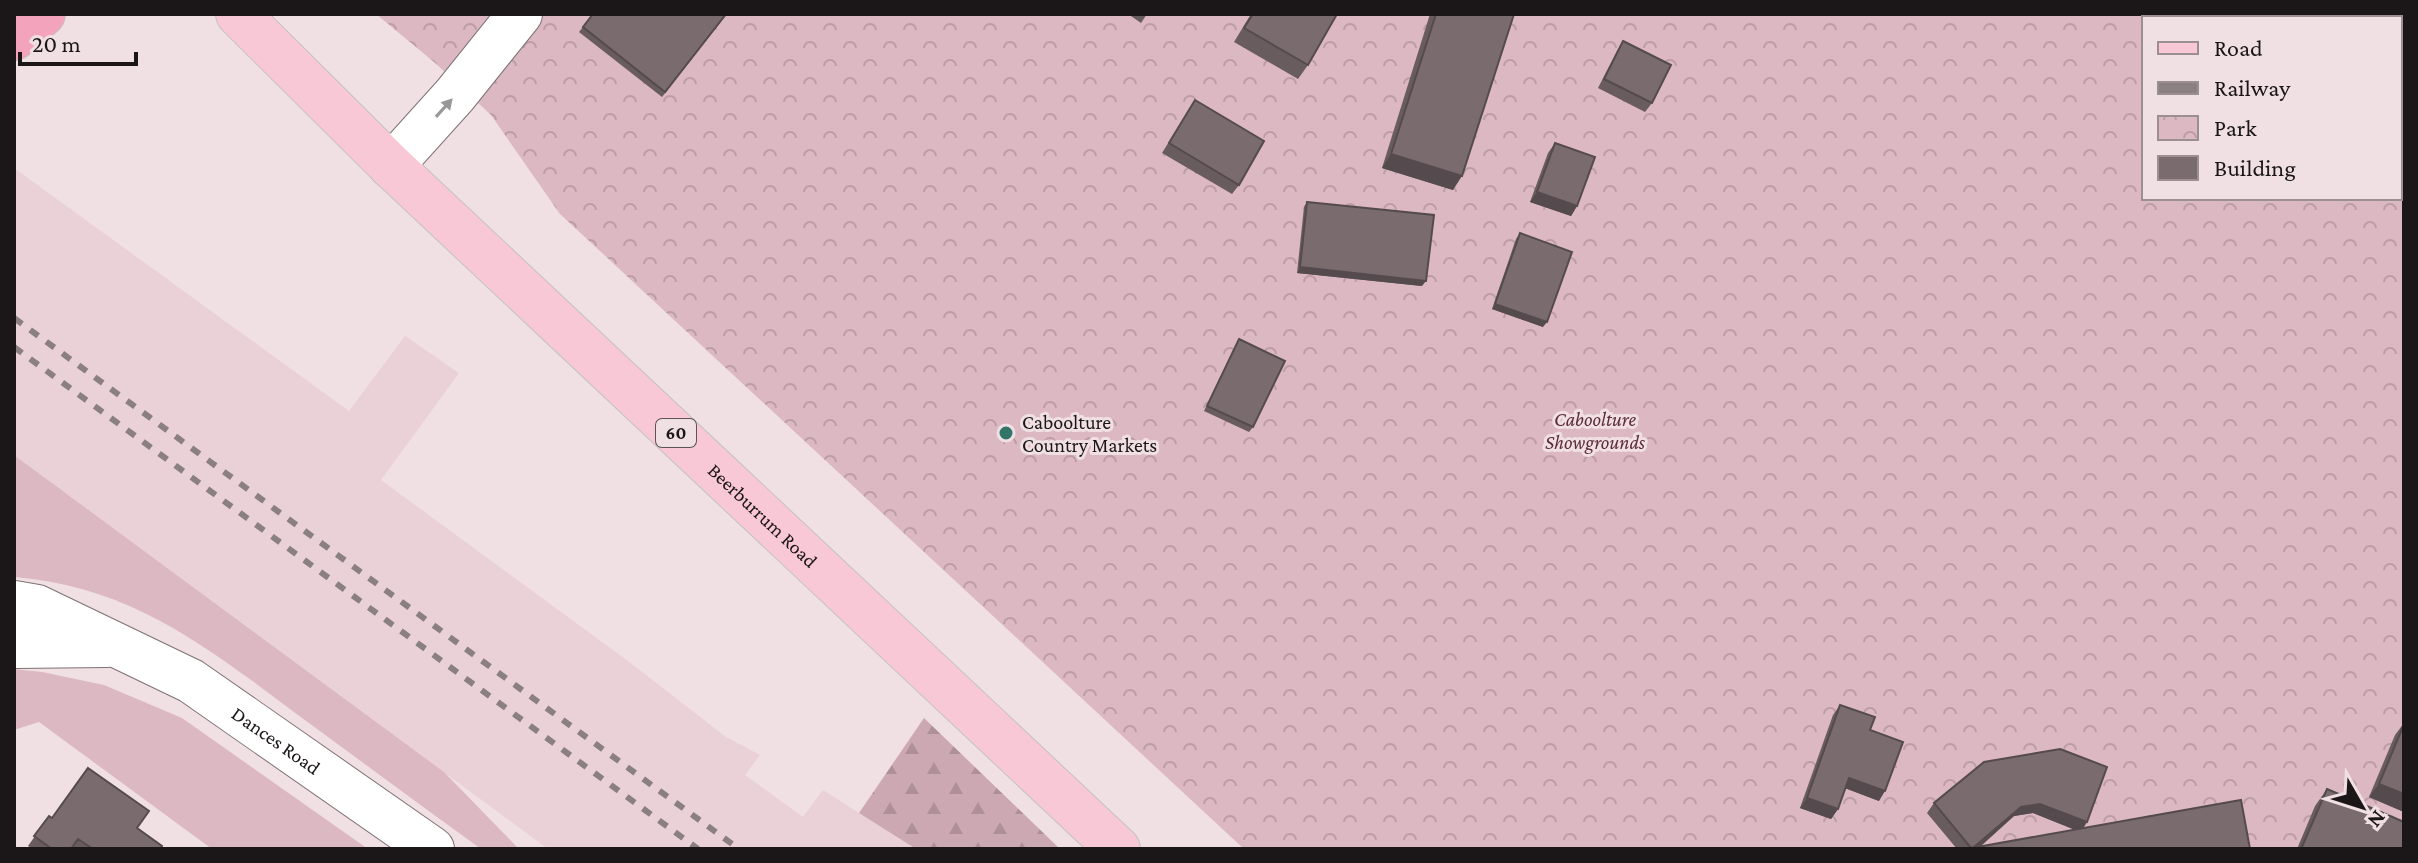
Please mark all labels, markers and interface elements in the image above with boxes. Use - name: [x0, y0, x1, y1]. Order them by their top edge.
- scale bar: [20, 16, 136, 66]
- legend: [2142, 16, 2402, 200]
- text: 20 m: [32, 30, 81, 57]
- text: Road: [2214, 34, 2263, 61]
- text: Railway: [2214, 74, 2291, 101]
- one-way arrow: [434, 98, 452, 117]
- text: Park: [2214, 114, 2257, 141]
- text: Building: [2214, 154, 2296, 181]
- park label: Caboolture Showgrounds: [1545, 408, 1646, 454]
- place label: Caboolture Country Markets: [1022, 411, 1157, 457]
- road number: 60: [656, 419, 696, 447]
- marker: Caboolture Country Markets: [997, 424, 1015, 442]
- street label: Beerburrum Road: [704, 459, 822, 572]
- street label: Dances Road: [228, 702, 325, 779]
- north arrow: [2322, 767, 2402, 847]
- text: N: [2363, 806, 2392, 833]

